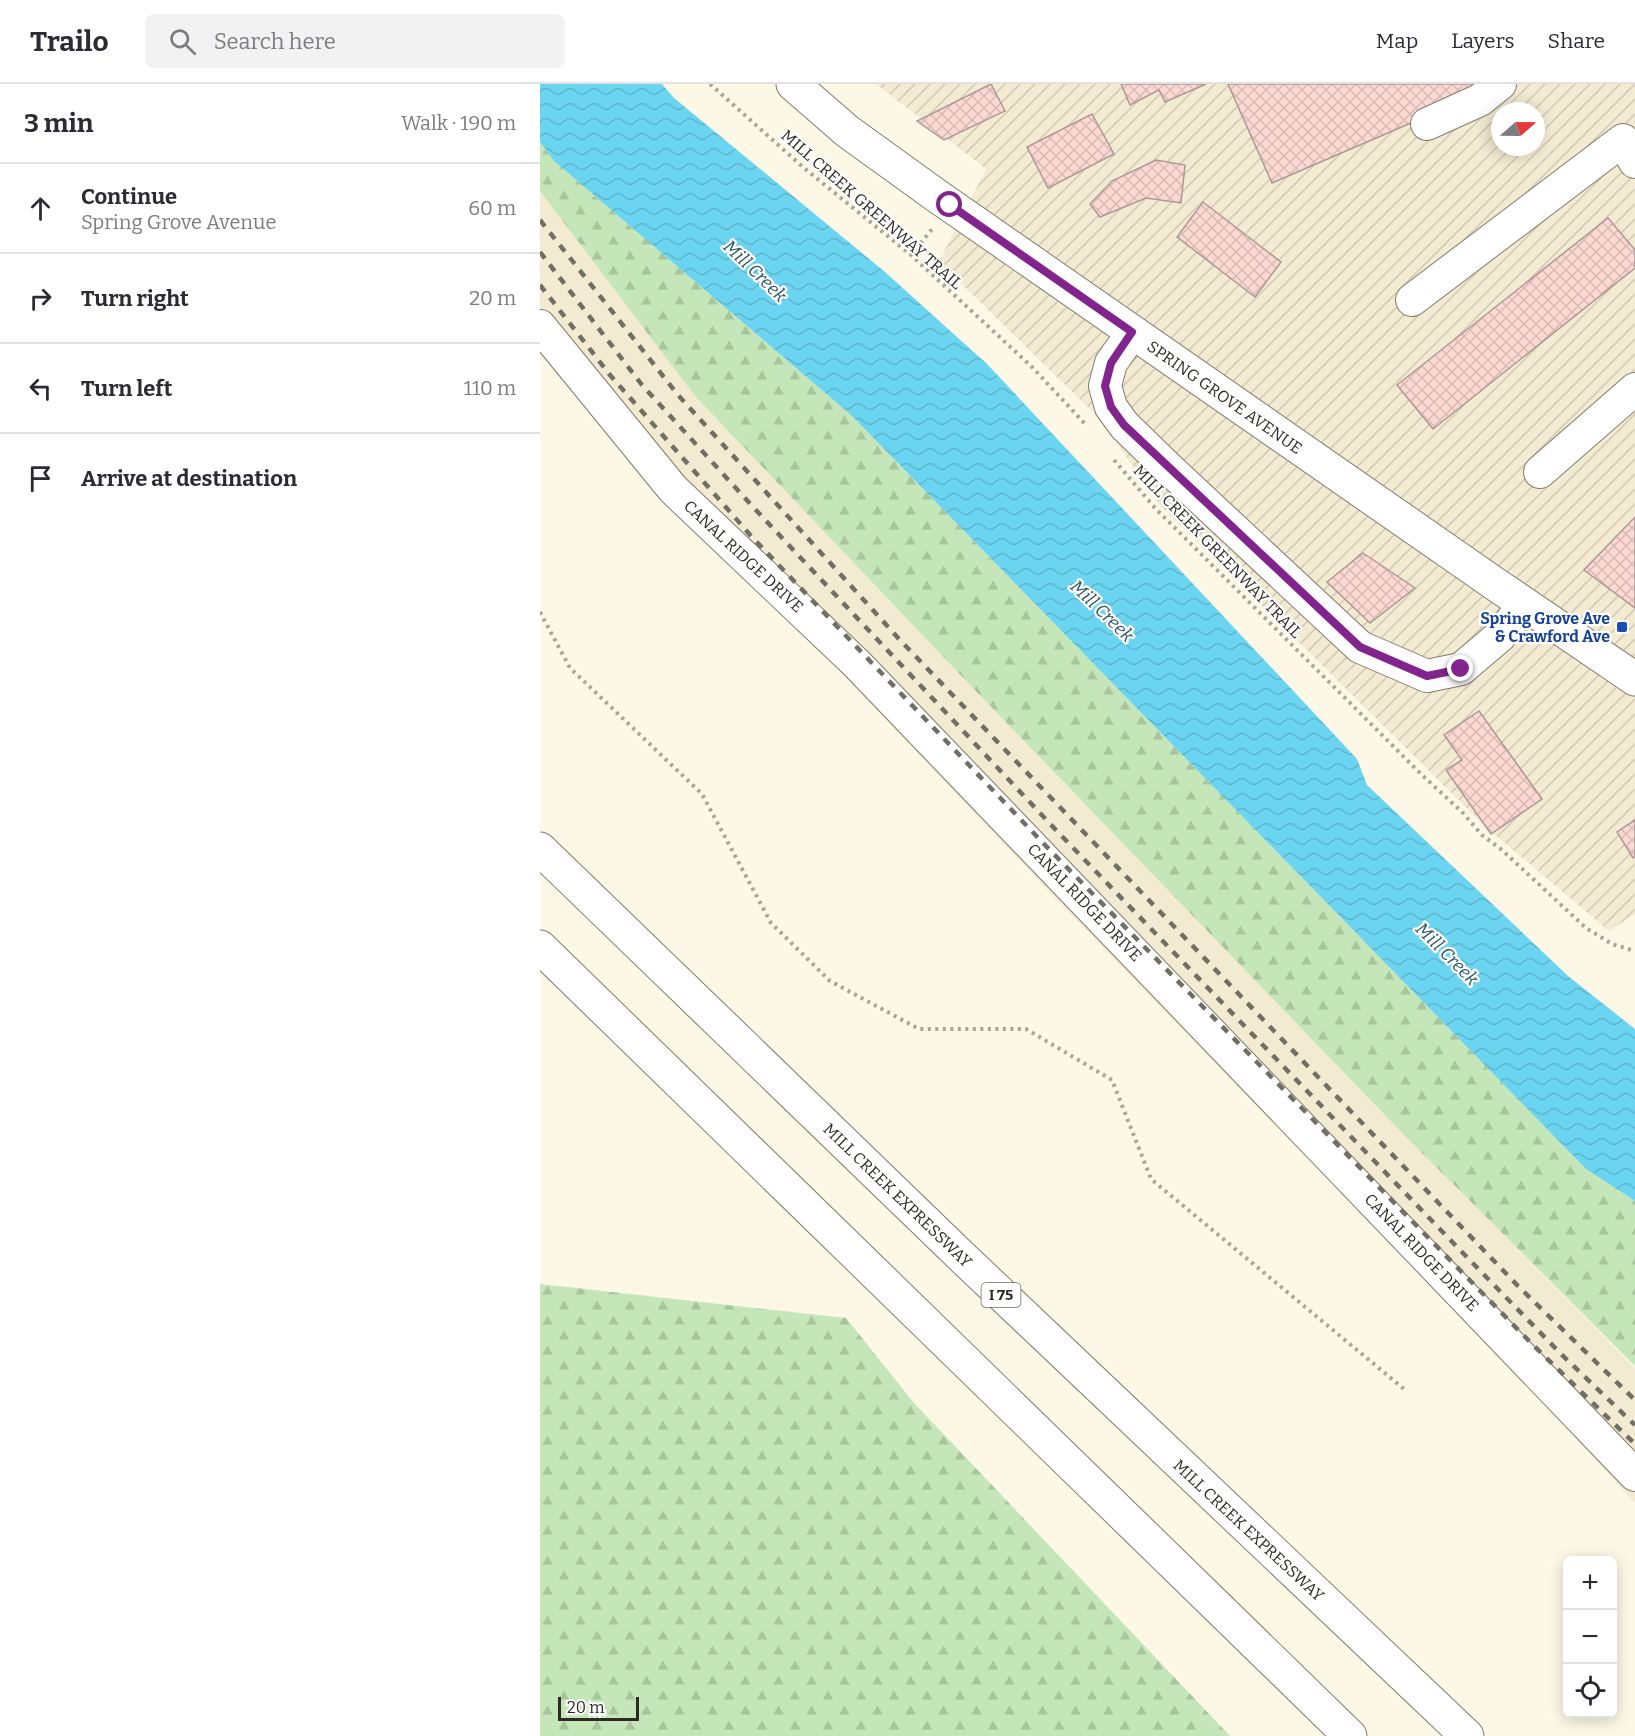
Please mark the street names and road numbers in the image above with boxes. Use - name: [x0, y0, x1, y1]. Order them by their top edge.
- street label: MILL CREEK GREENWAY TRAIL: [777, 126, 966, 293]
- street label: SPRING GROVE AVENUE: [1144, 337, 1306, 458]
- street label: MILL CREEK GREENWAY TRAIL: [1130, 461, 1306, 642]
- street label: CANAL RIDGE DRIVE: [680, 496, 807, 617]
- street label: CANAL RIDGE DRIVE: [1024, 840, 1146, 965]
- street label: MILL CREEK EXPRESSWAY: [819, 1119, 976, 1272]
- street label: CANAL RIDGE DRIVE: [1361, 1190, 1483, 1315]
- road number: I 75: [982, 1283, 1020, 1307]
- street label: MILL CREEK EXPRESSWAY: [1169, 1456, 1328, 1606]

